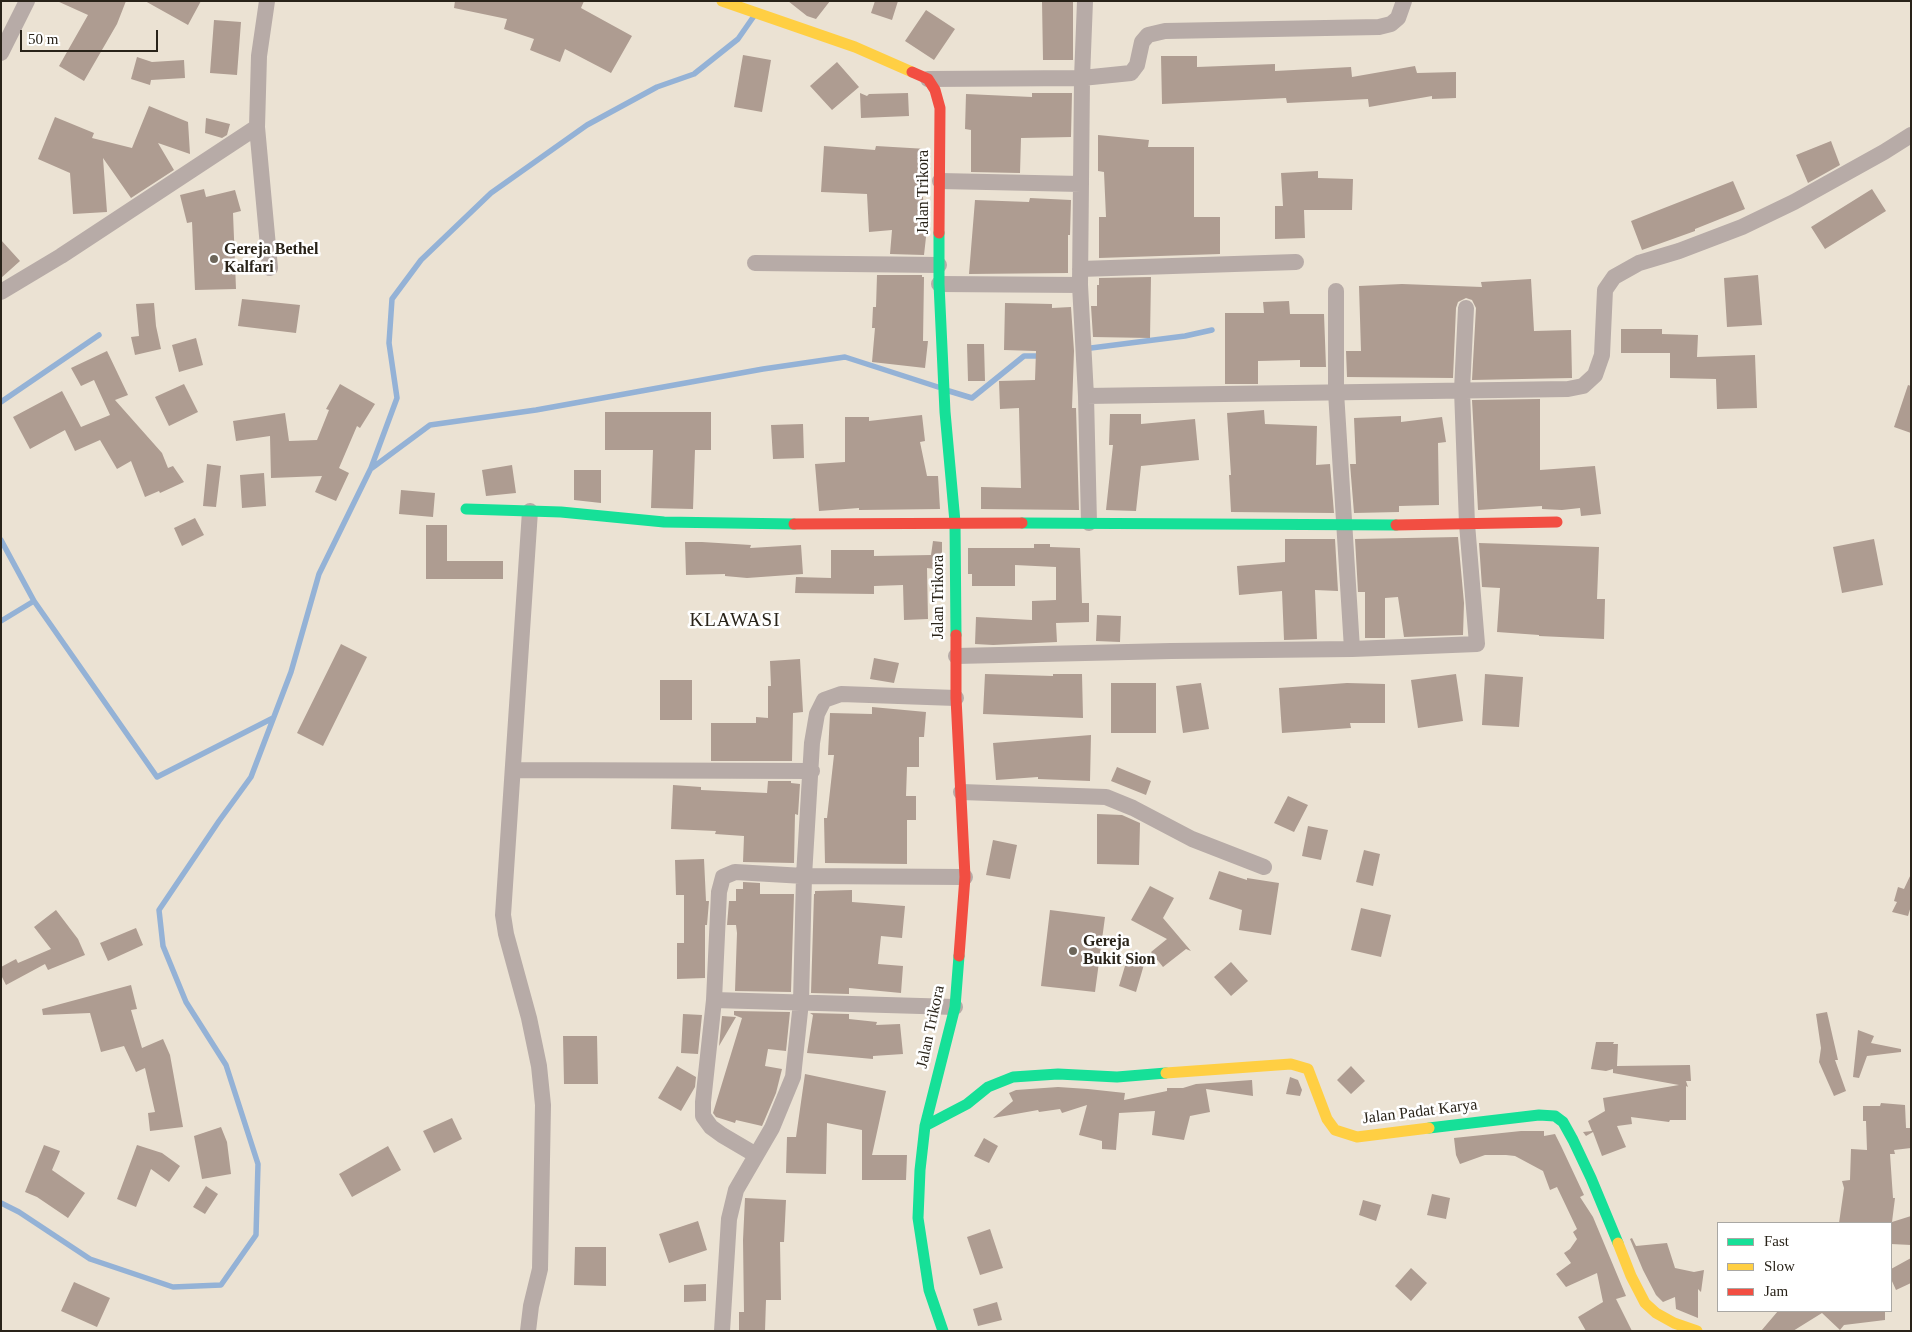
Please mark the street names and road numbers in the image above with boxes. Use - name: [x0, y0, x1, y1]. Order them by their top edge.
- street label: Jalan Trikora: [914, 150, 934, 234]
- street label: Jalan Trikora: [929, 555, 949, 639]
- street label: Jalan Trikora: [913, 984, 949, 1070]
- street label: Jalan Padat Karya: [1362, 1095, 1478, 1129]

